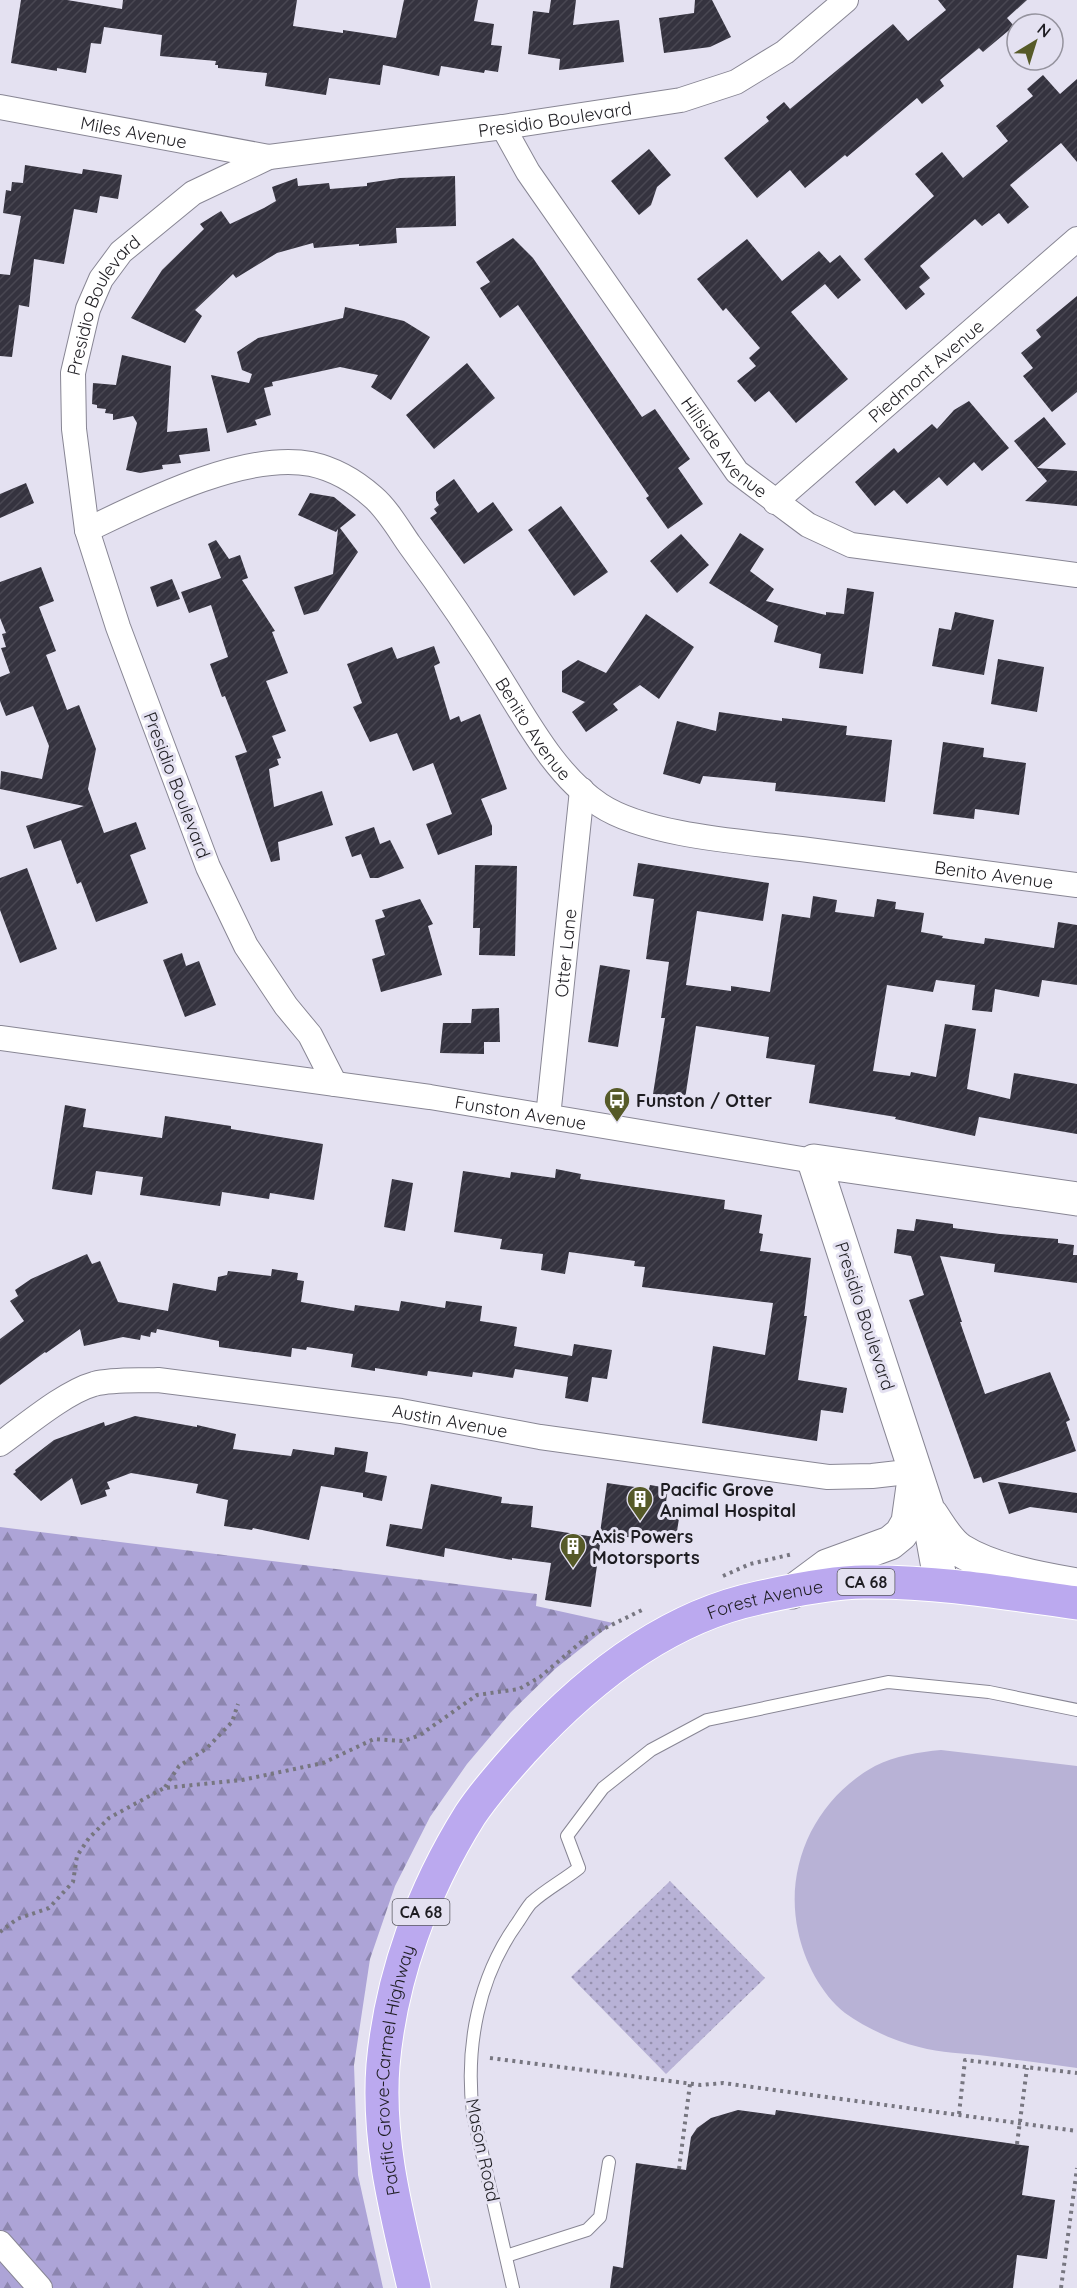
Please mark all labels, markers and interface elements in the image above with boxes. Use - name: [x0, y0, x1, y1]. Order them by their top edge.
- north arrow: [1005, 12, 1065, 72]
- text: N: [1033, 19, 1055, 42]
- street label: Presidio Boulevard: [477, 96, 633, 142]
- street label: Miles Avenue: [79, 111, 189, 153]
- street label: Presidio Boulevard: [61, 230, 145, 378]
- street label: Piedmont Avenue: [863, 314, 988, 427]
- street label: Hillside Avenue: [676, 392, 772, 502]
- street label: Benito Avenue: [491, 673, 577, 785]
- street label: Presidio Boulevard: [138, 709, 216, 861]
- street label: Benito Avenue: [933, 855, 1055, 893]
- street label: Otter Lane: [549, 907, 581, 998]
- bus stop icon: Funston / Otter: [602, 1085, 632, 1123]
- place label: Funston / Otter: [636, 1089, 772, 1112]
- street label: Funston Avenue: [453, 1090, 588, 1134]
- street label: Presidio Boulevard: [830, 1239, 900, 1393]
- street label: Austin Avenue: [391, 1398, 510, 1442]
- place label: Pacific Grove Animal Hospital: [660, 1478, 796, 1522]
- building icon: Pacific Grove Animal Hospital: [625, 1484, 655, 1522]
- place label: Axis Powers Motorsports: [592, 1525, 700, 1569]
- building icon: Axis Powers Motorsports: [558, 1531, 588, 1569]
- road number: CA 68: [838, 1569, 894, 1595]
- street label: Forest Avenue: [703, 1574, 824, 1624]
- road number: CA 68: [392, 1899, 450, 1925]
- street label: Pacific Grove-Carmel Highway: [370, 1941, 419, 2198]
- street label: Mason Road: [461, 2096, 505, 2204]

